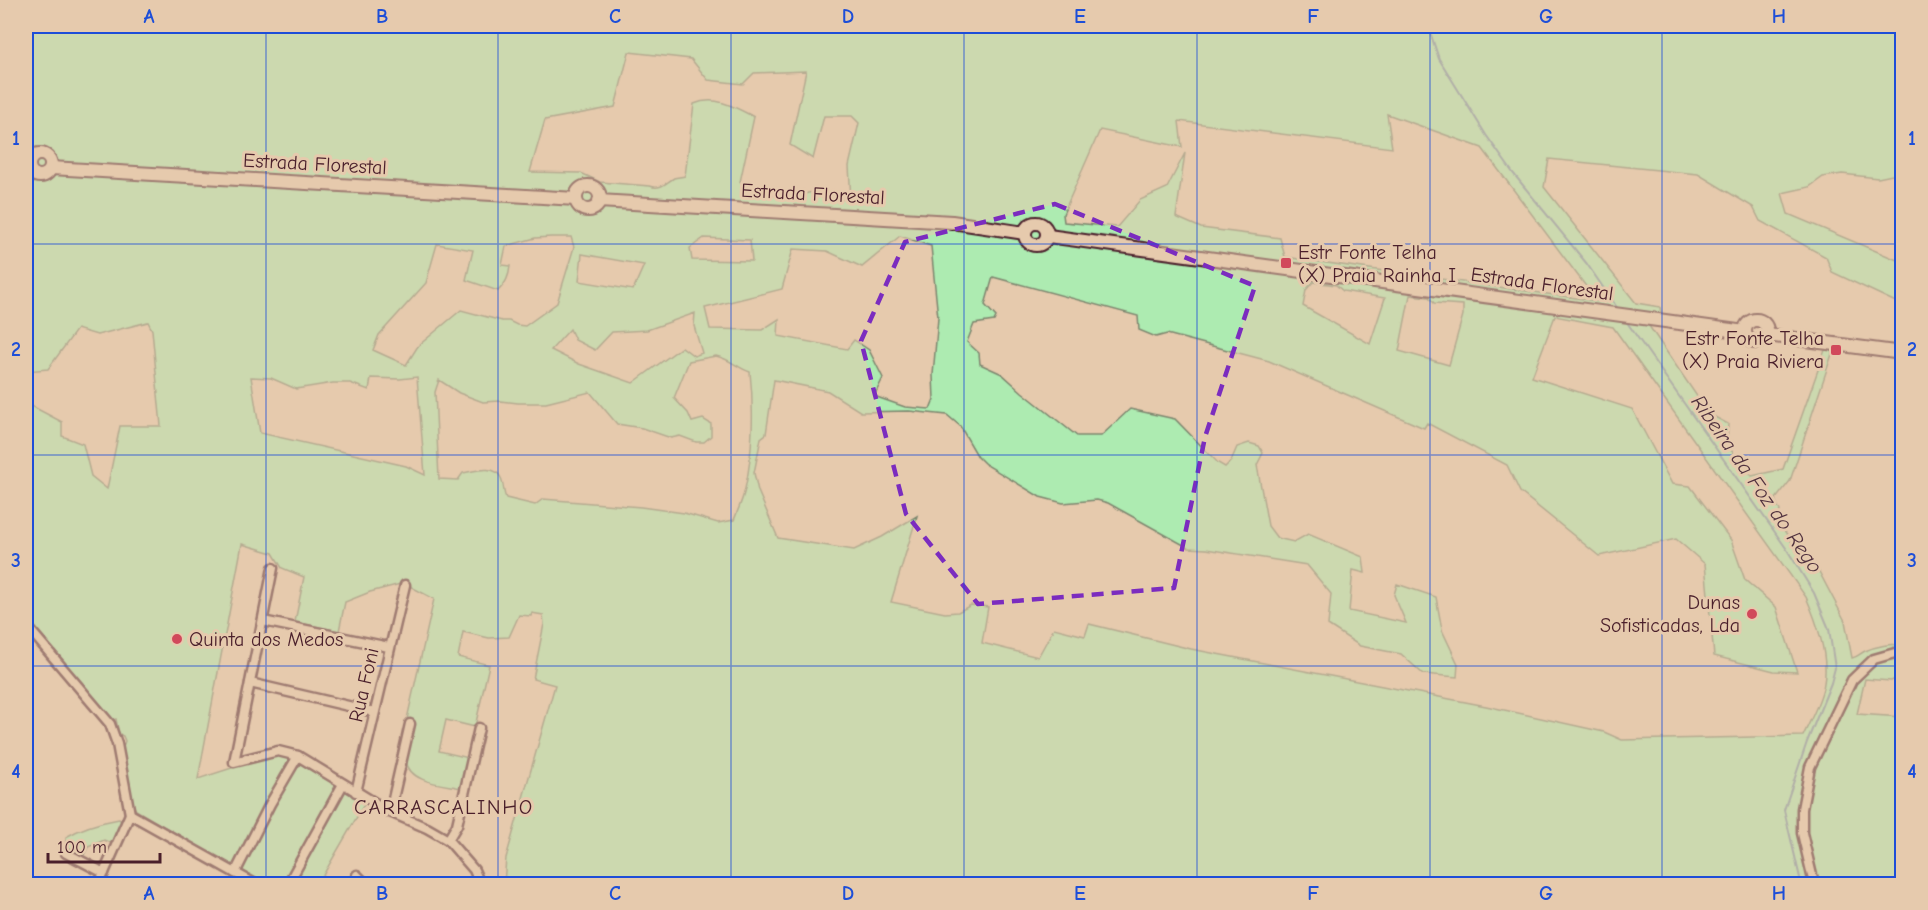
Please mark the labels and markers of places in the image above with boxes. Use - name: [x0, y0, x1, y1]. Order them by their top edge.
- place label: Estr Fonte Telha (X) Praia Rainha I: [1298, 241, 1456, 287]
- marker: Estr Fonte Telha (X) Praia Rainha I: [1279, 256, 1293, 270]
- place label: Estr Fonte Telha (X) Praia Riviera: [1682, 327, 1824, 373]
- marker: Estr Fonte Telha (X) Praia Riviera: [1829, 343, 1843, 357]
- place label: Dunas Sofisticadas, Lda: [1600, 591, 1740, 637]
- marker: Dunas Sofisticadas, Lda: [1745, 607, 1759, 621]
- place label: Quinta dos Medos: [189, 628, 343, 651]
- marker: Quinta dos Medos: [170, 632, 184, 646]

